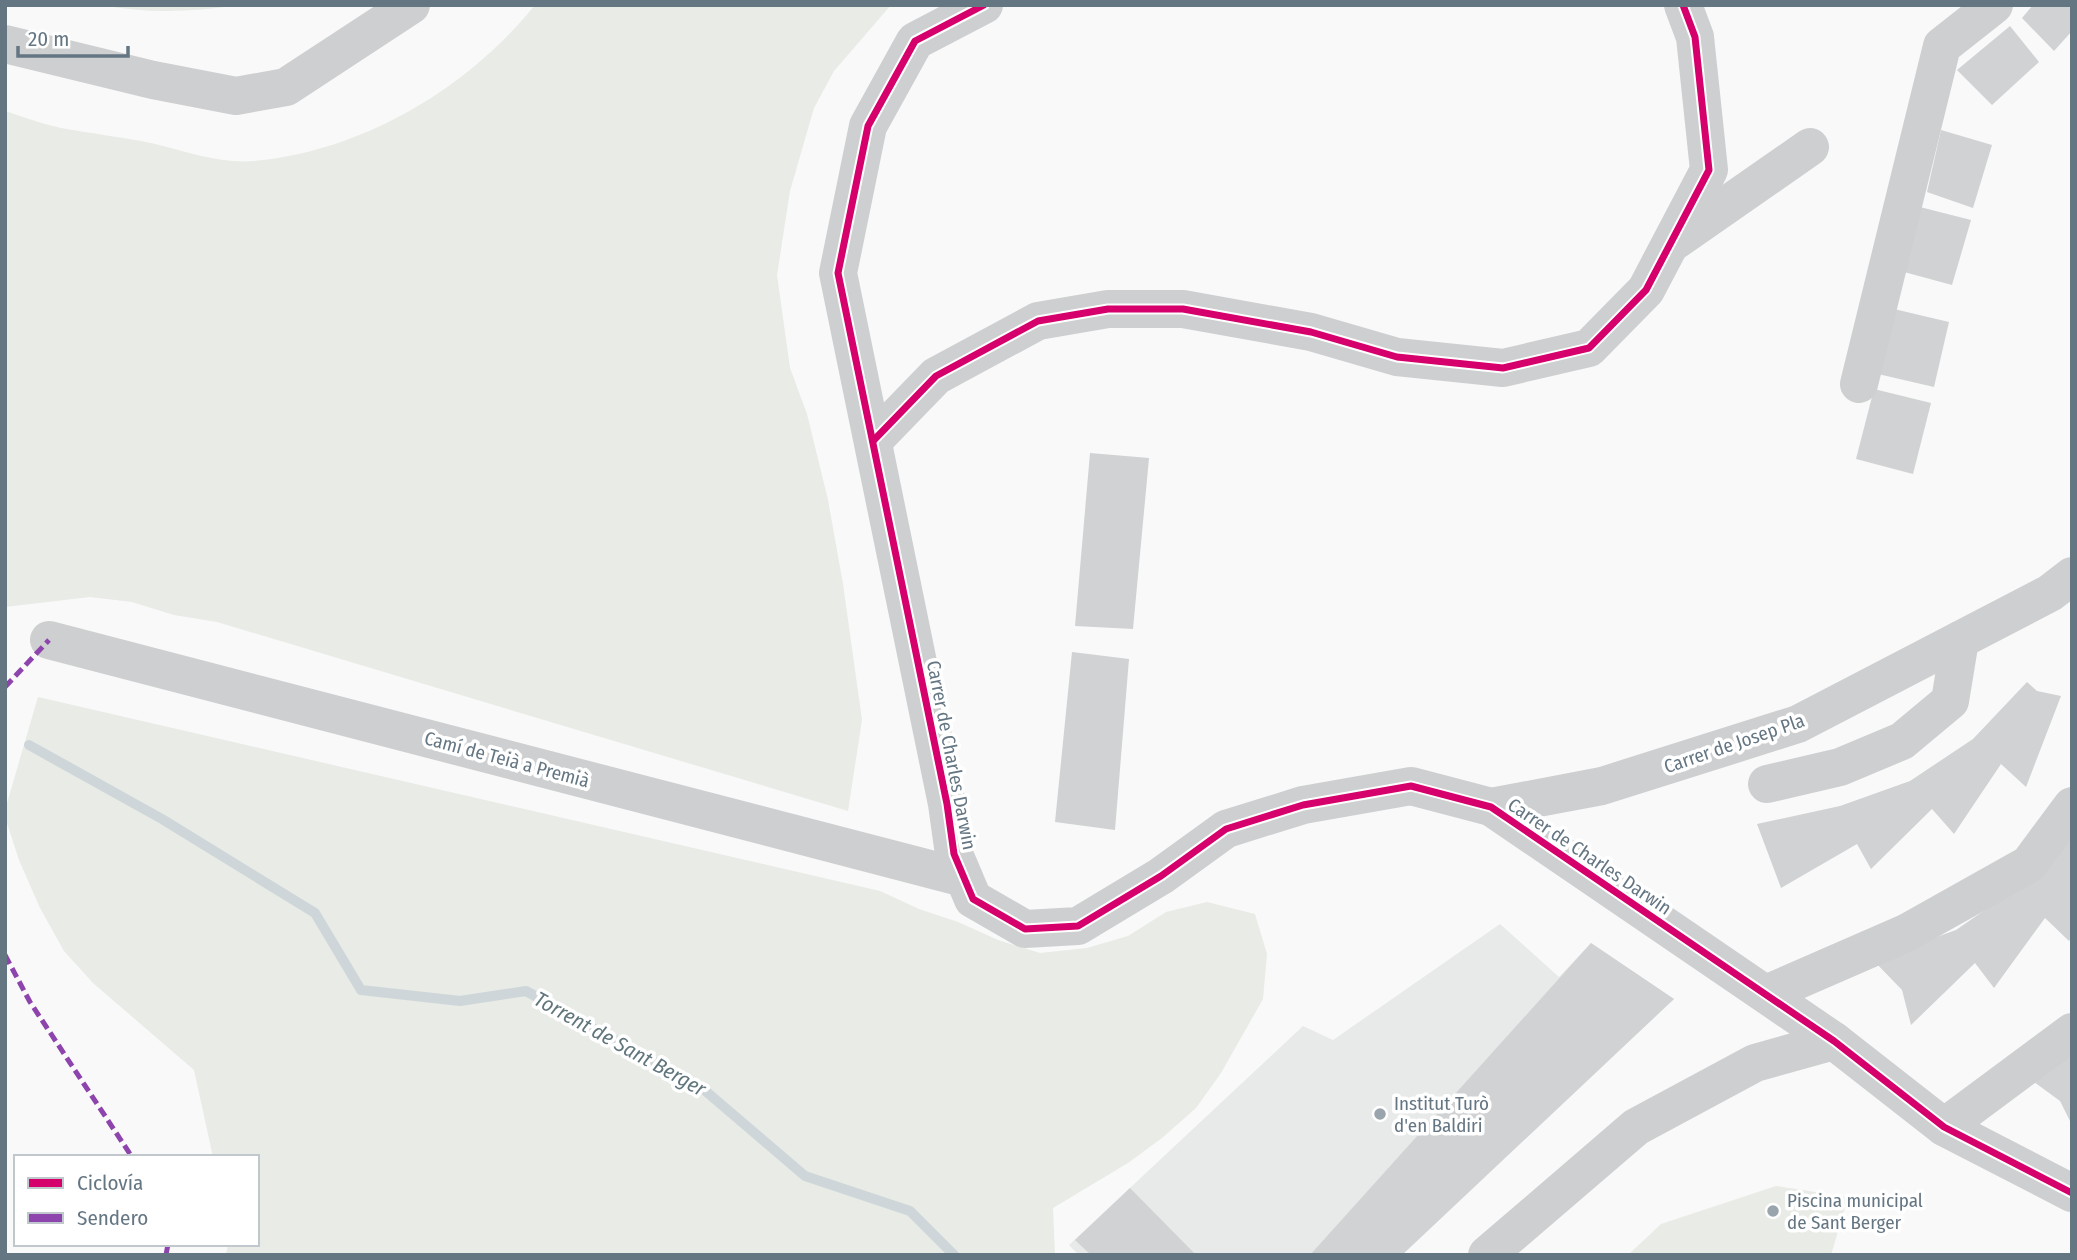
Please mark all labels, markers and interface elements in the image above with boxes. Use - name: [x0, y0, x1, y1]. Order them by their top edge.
- scale bar: [18, 14, 128, 58]
- text: 20 m: [28, 26, 69, 52]
- street label: Carrer de Charles Darwin: [922, 658, 981, 852]
- street label: Carrer de Josep Pla: [1661, 709, 1808, 778]
- street label: Camí de Teià a Premià: [422, 726, 592, 793]
- street label: Carrer de Charles Darwin: [1504, 793, 1676, 920]
- water label: Torrent de Sant Berger: [530, 986, 711, 1102]
- place label: Institut Turò d'en Baldiri: [1394, 1092, 1489, 1137]
- marker: Institut Turò d'en Baldiri: [1372, 1106, 1388, 1122]
- legend: [14, 1155, 259, 1246]
- text: Ciclovía: [77, 1170, 143, 1196]
- place label: Piscina municipal de Sant Berger: [1787, 1189, 1923, 1234]
- marker: Piscina municipal de Sant Berger: [1765, 1203, 1781, 1219]
- text: Sendero: [77, 1205, 148, 1231]

